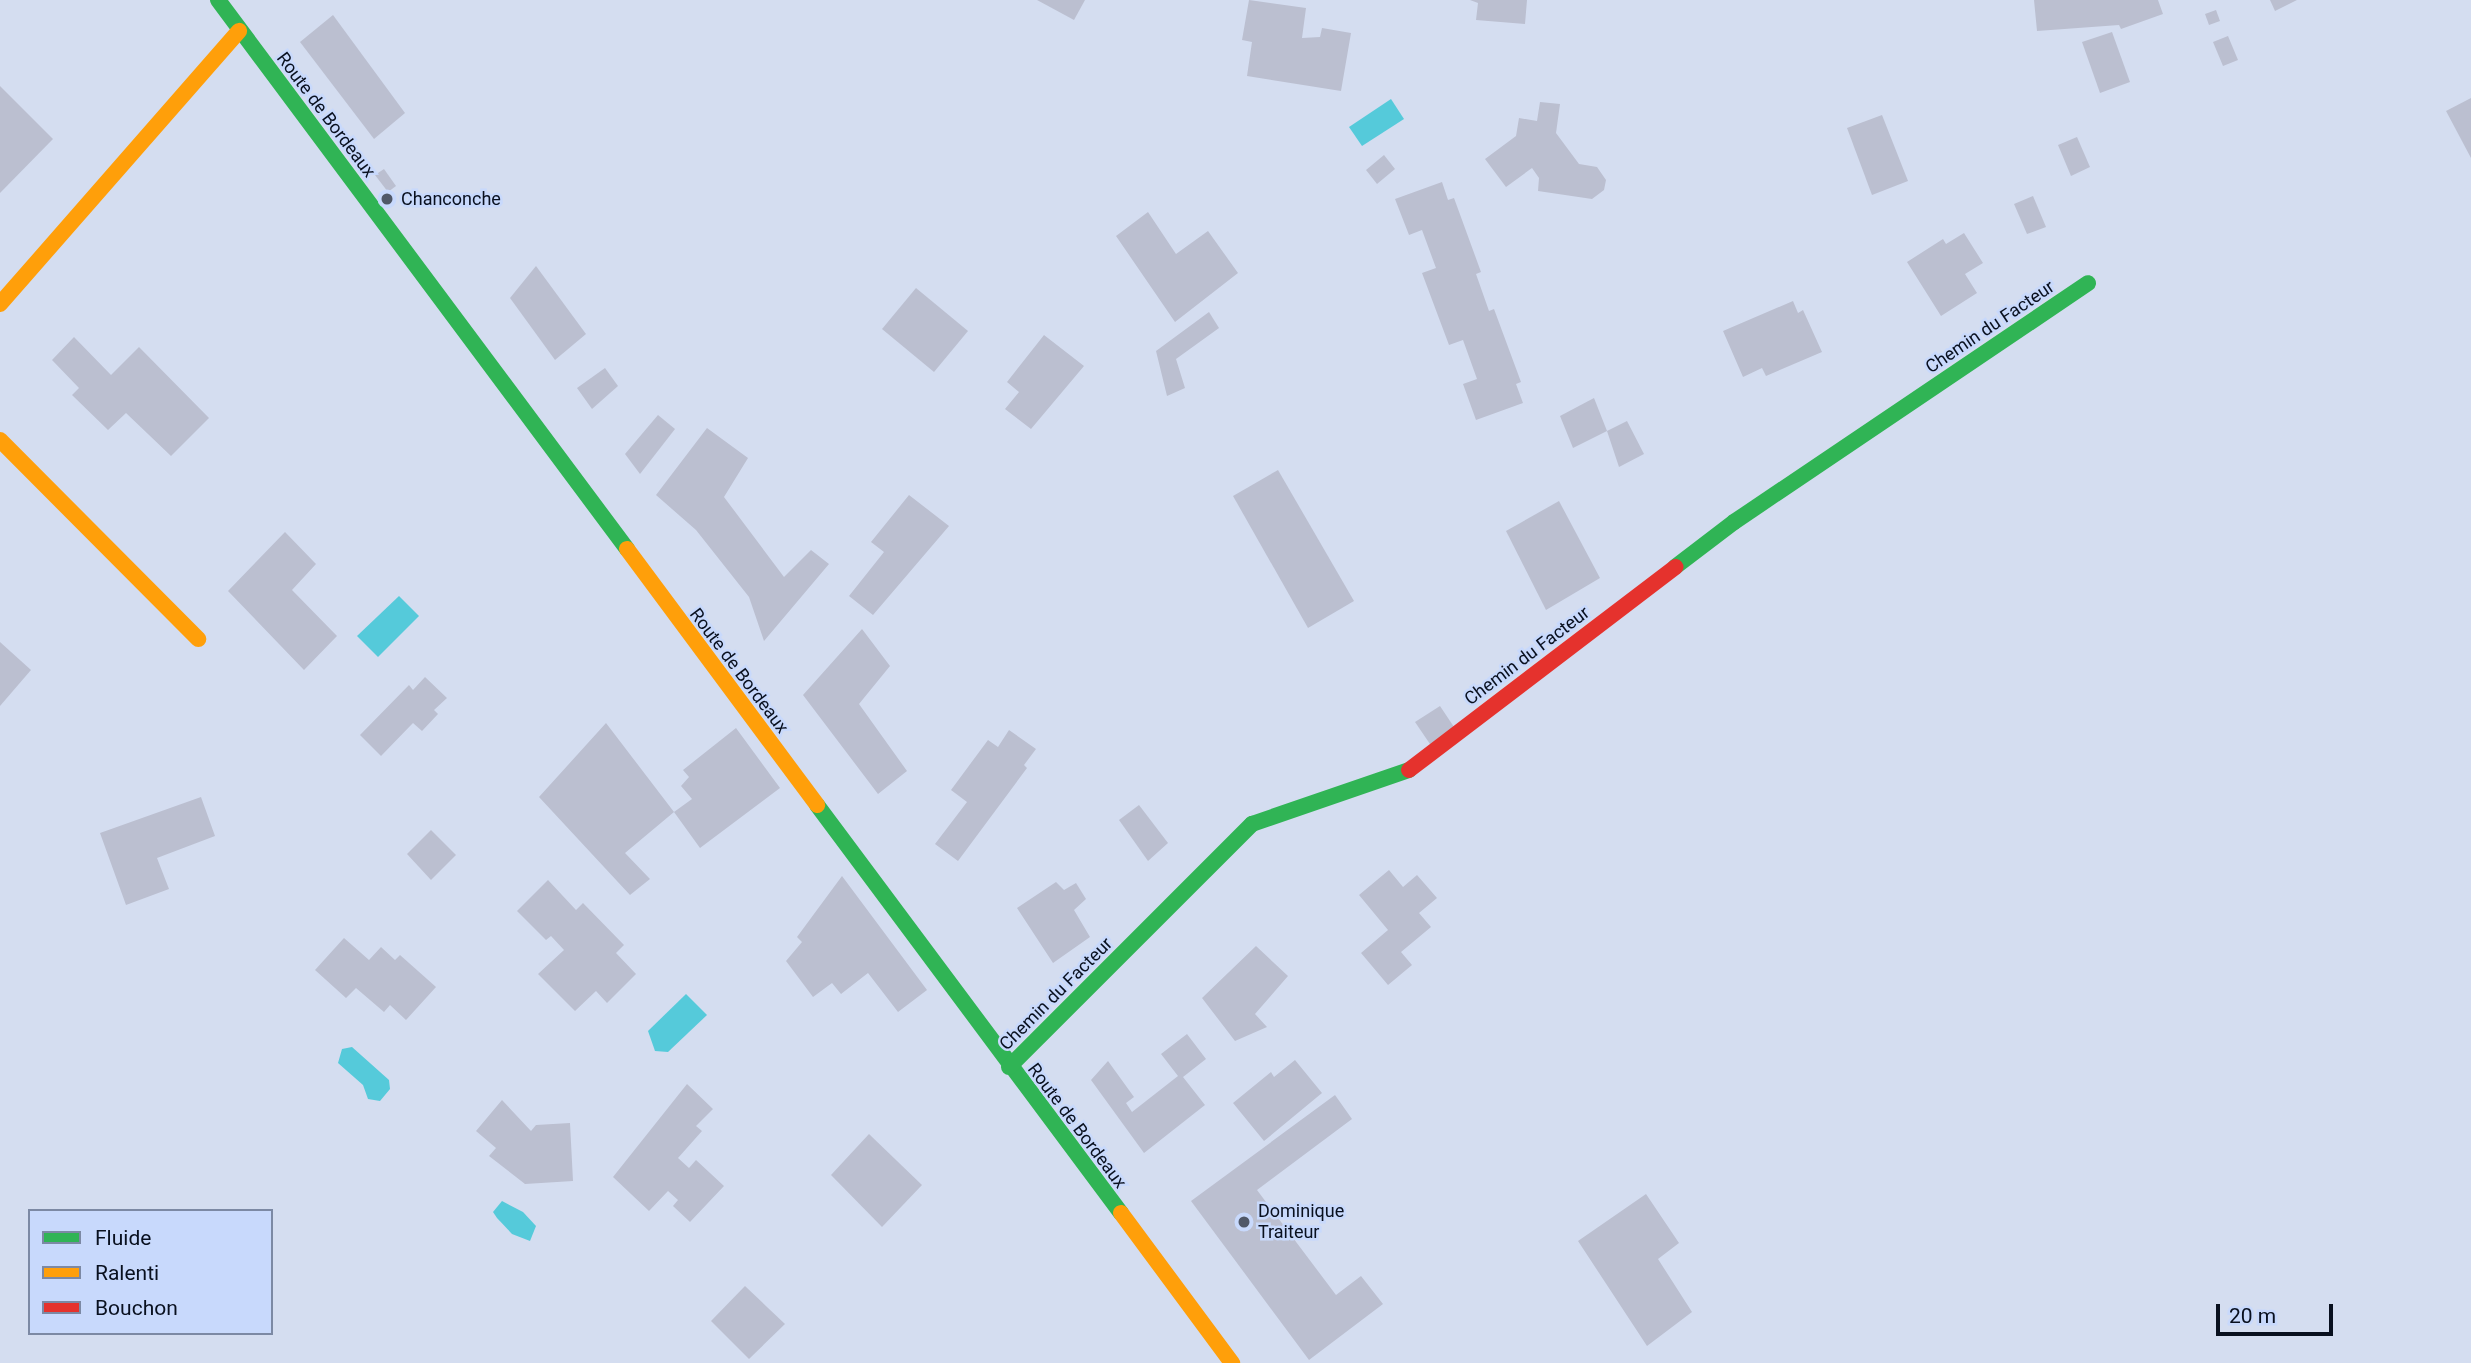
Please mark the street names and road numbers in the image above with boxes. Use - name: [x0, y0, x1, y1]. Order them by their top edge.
- street label: Route de Bordeaux: [272, 48, 380, 182]
- street label: Chemin du Facteur: [1922, 276, 2058, 378]
- street label: Chemin du Facteur: [1460, 602, 1594, 710]
- street label: Route de Bordeaux: [685, 604, 793, 738]
- street label: Chemin du Facteur: [995, 933, 1117, 1055]
- street label: Route de Bordeaux: [1023, 1059, 1131, 1193]

